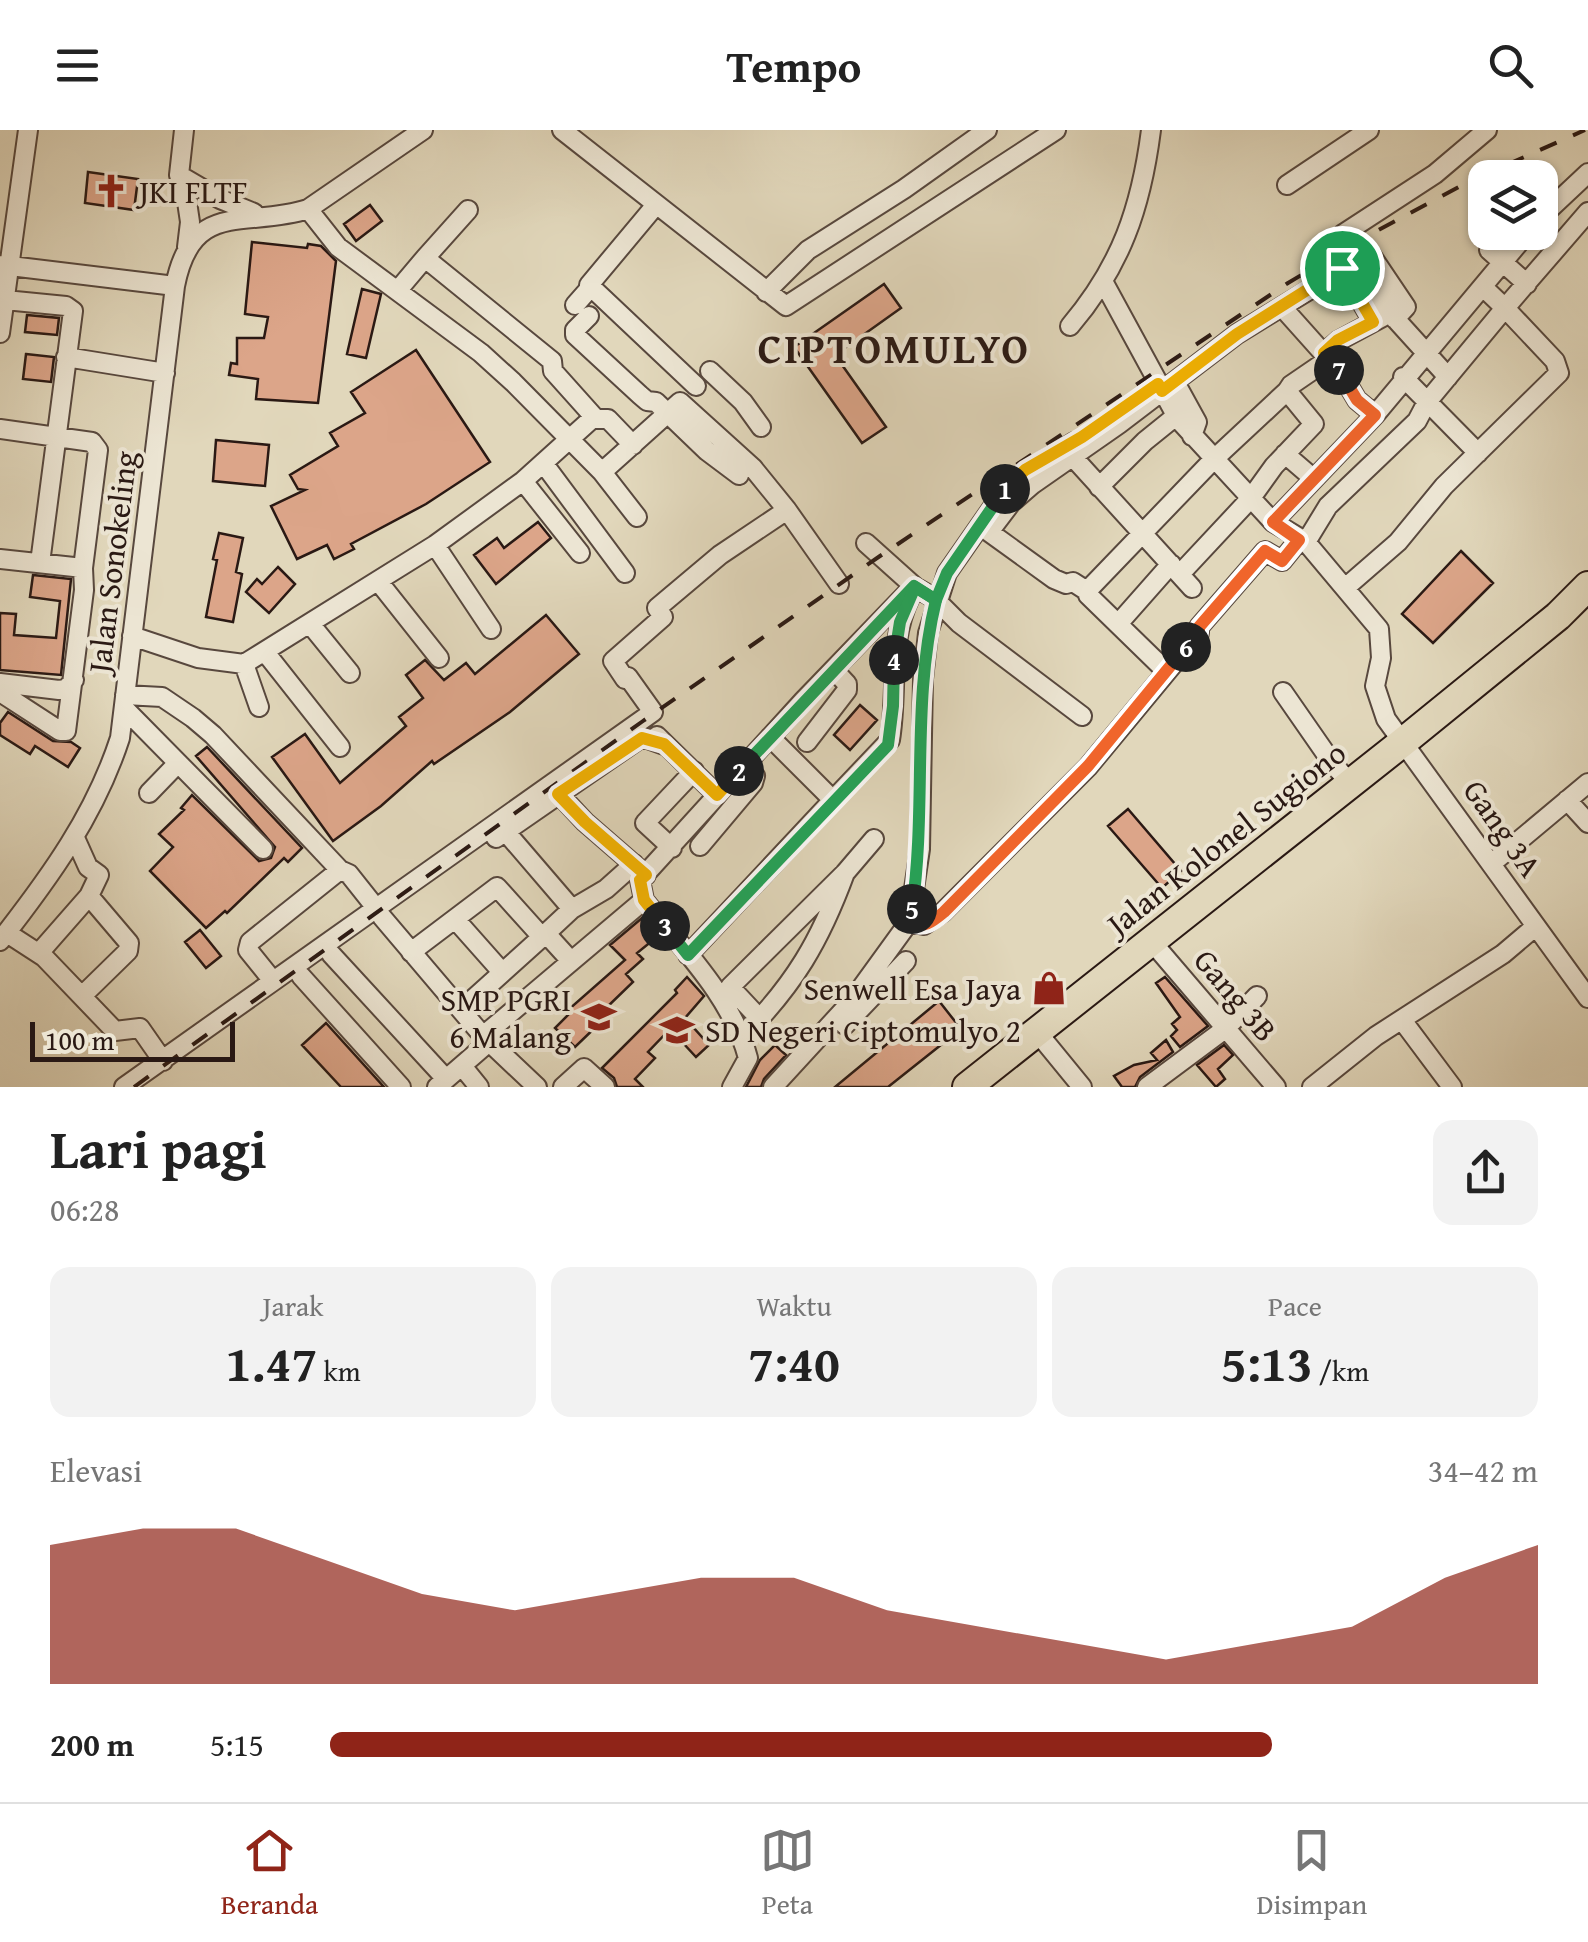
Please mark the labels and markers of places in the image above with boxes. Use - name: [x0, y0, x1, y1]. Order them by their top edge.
- place label: JKI FLTF: [135, 168, 248, 215]
- church icon: JKI FLTF: [92, 172, 130, 210]
- pin: [1300, 226, 1385, 311]
- pin: 7: [1314, 345, 1364, 395]
- pin: 1: [980, 464, 1030, 514]
- pin: 6: [1161, 622, 1211, 672]
- pin: 4: [869, 635, 919, 685]
- pin: 2: [714, 746, 764, 796]
- pin: 5: [887, 884, 937, 934]
- pin: 3: [640, 901, 690, 951]
- place label: Senwell Esa Jaya: [803, 965, 1021, 1012]
- shop icon: Senwell Esa Jaya: [1030, 969, 1068, 1007]
- place label: SMP PGRI 6 Malang: [441, 976, 571, 1060]
- school or university icon: SMP PGRI 6 Malang: [580, 998, 618, 1036]
- place label: SD Negeri Ciptomulyo 2: [705, 1007, 1021, 1054]
- school or university icon: SD Negeri Ciptomulyo 2: [658, 1011, 696, 1049]

